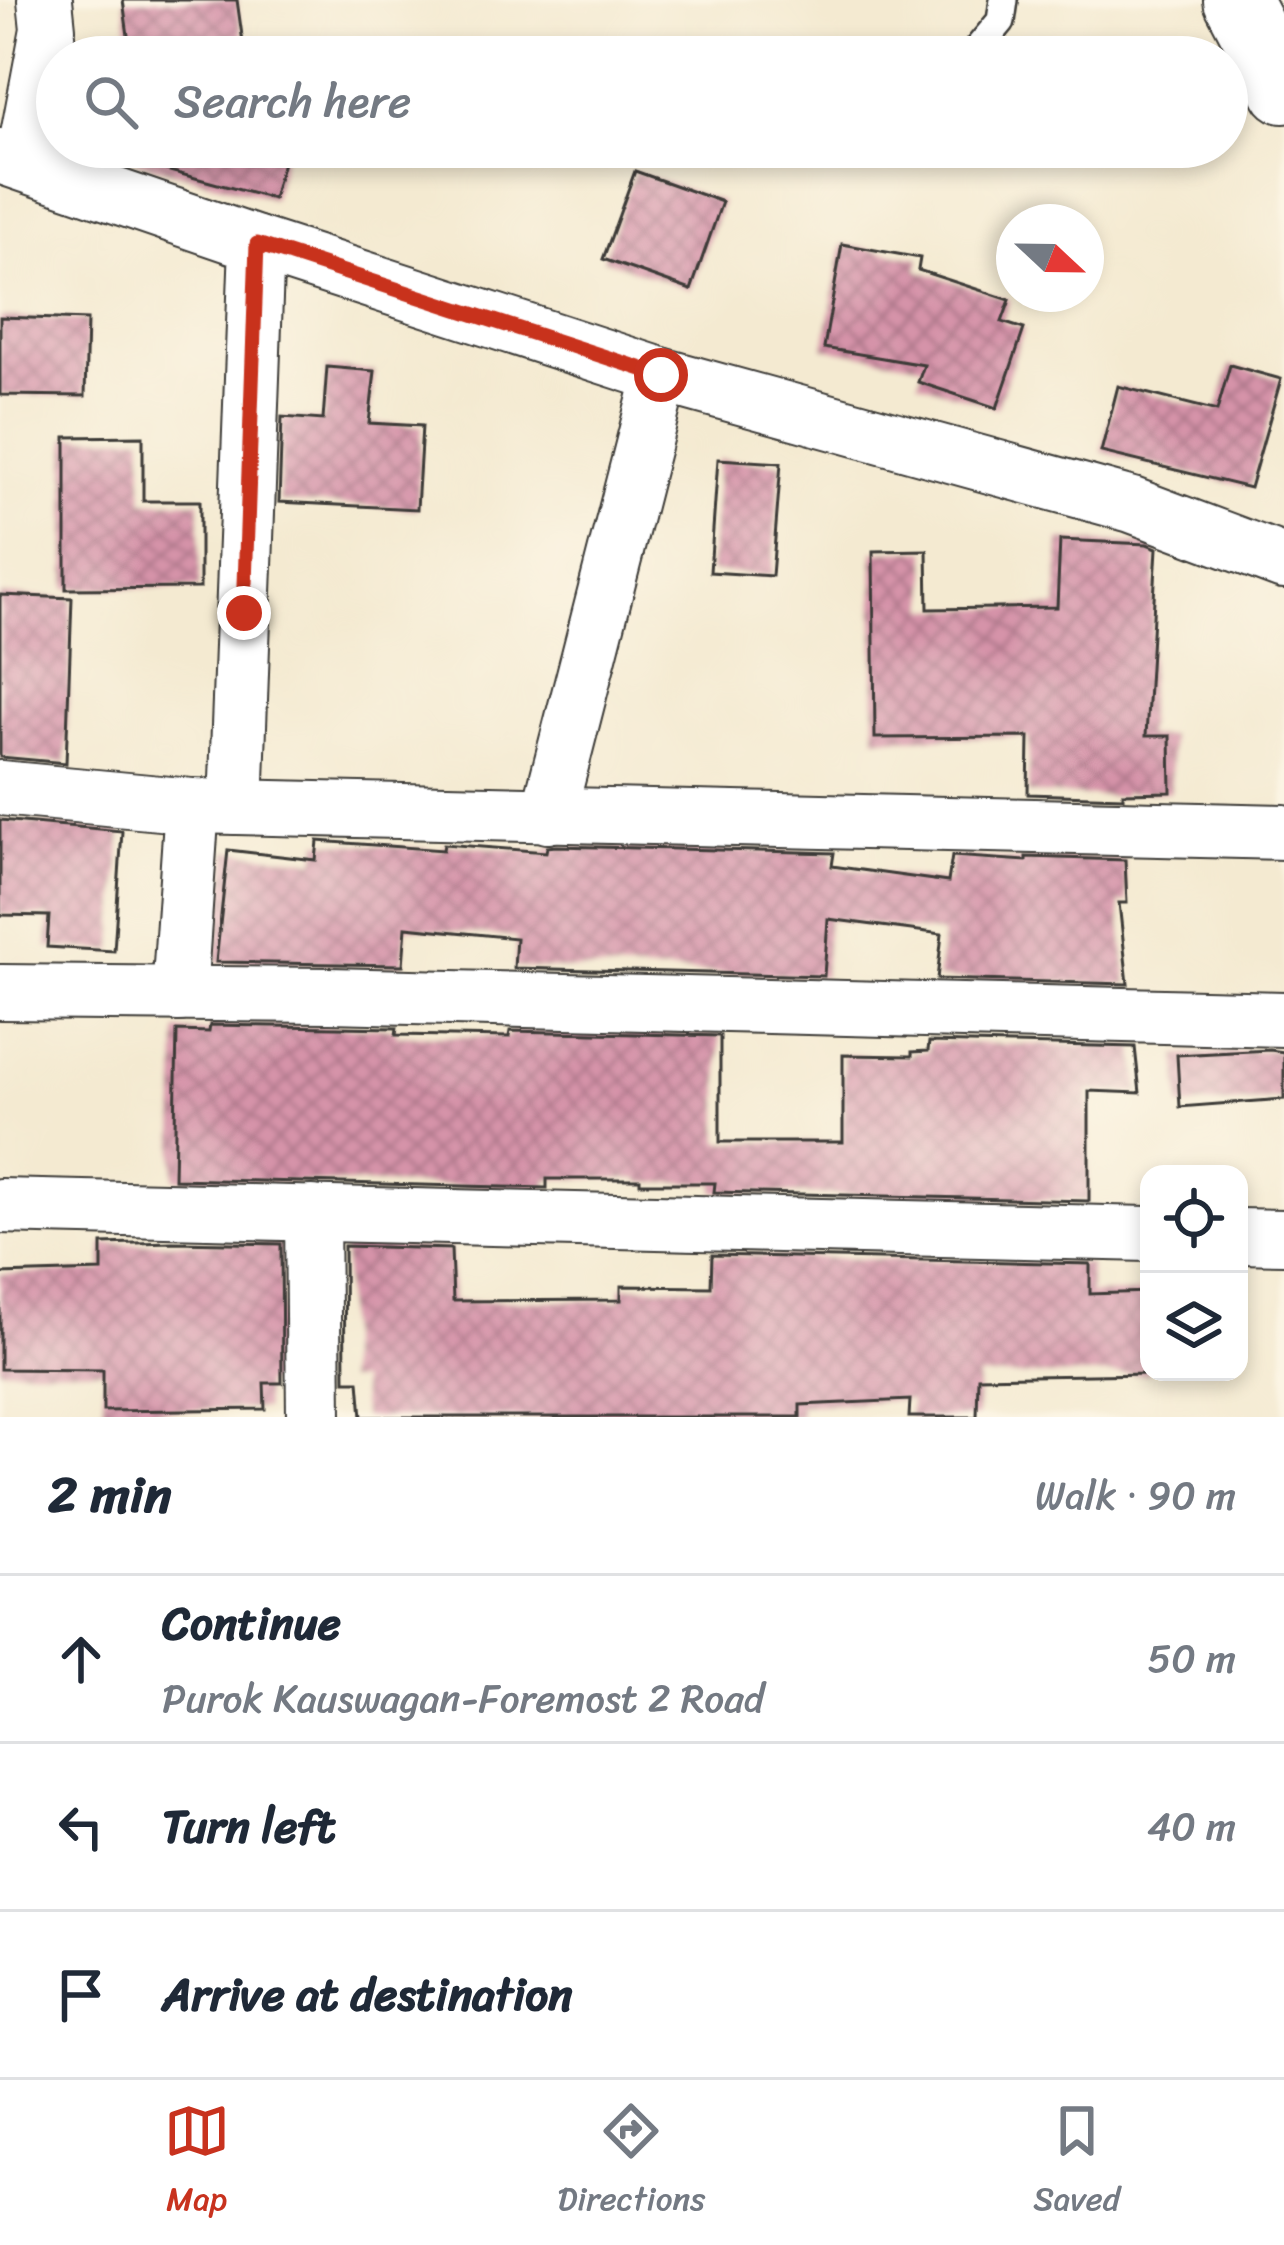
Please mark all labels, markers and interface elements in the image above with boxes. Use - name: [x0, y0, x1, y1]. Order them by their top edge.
- search box: [36, 36, 1248, 168]
- text: Search here: [174, 62, 411, 142]
- icon: search: [78, 69, 144, 135]
- north arrow: [996, 204, 1104, 312]
- route start: [634, 348, 688, 402]
- route end: [217, 586, 271, 640]
- map controls: [1140, 1165, 1248, 1381]
- button: locate: [1140, 1165, 1248, 1273]
- button: layers: [1140, 1273, 1248, 1381]
- text: 2 min: [48, 1450, 171, 1540]
- text: Walk · 90 m: [1035, 1461, 1236, 1530]
- text: Continue: [162, 1584, 341, 1664]
- text: 50 m: [1147, 1624, 1236, 1693]
- icon: ahead: [48, 1626, 114, 1692]
- text: Purok Kauswagan-Foremost 2 Road: [162, 1664, 764, 1733]
- text: Turn left: [162, 1787, 335, 1867]
- text: 40 m: [1147, 1792, 1236, 1861]
- icon: left: [48, 1794, 114, 1860]
- text: Arrive at destination: [162, 1955, 572, 2035]
- icon: arrive: [48, 1962, 114, 2028]
- tab: Map: [164, 2098, 230, 2228]
- tab: Directions: [558, 2098, 705, 2228]
- tab: Saved: [1033, 2098, 1120, 2228]

